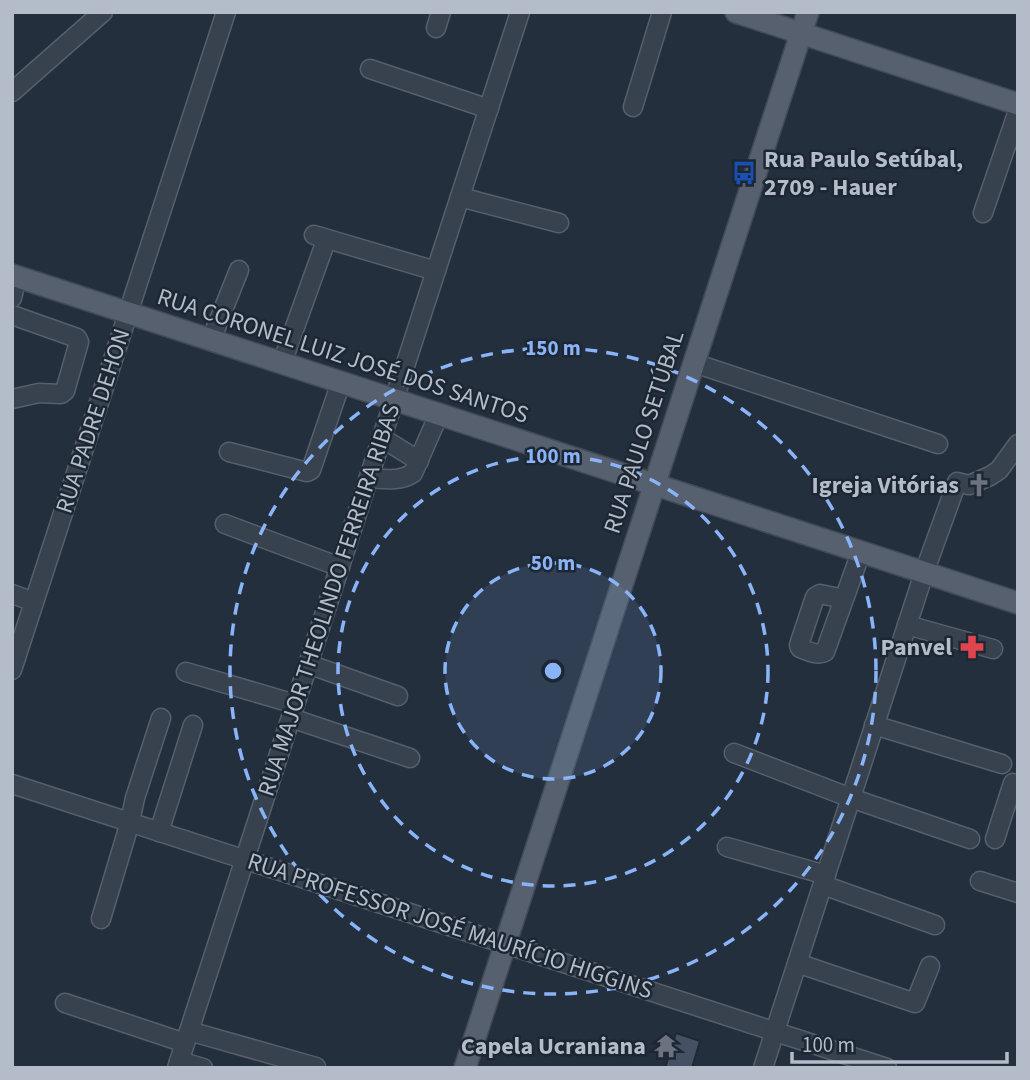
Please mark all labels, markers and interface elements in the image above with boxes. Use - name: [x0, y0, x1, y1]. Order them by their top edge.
- place label: Rua Paulo Setúbal, 2709 - Hauer: [764, 142, 963, 205]
- bus stop icon: Rua Paulo Setúbal, 2709 - Hauer: [730, 159, 758, 187]
- street label: RUA CORONEL LUIZ JOSÉ DOS SANTOS: [153, 279, 533, 433]
- street label: RUA PADRE DEHON: [47, 324, 139, 518]
- street label: RUA PAULO SETÚBAL: [595, 326, 693, 538]
- text: 150 m: [525, 333, 581, 363]
- street label: RUA MAJOR THEOLINDO FERREIRA RIBAS: [249, 399, 409, 801]
- text: 100 m: [525, 441, 581, 471]
- place label: Igreja Vitórias: [812, 468, 959, 503]
- church icon: Igreja Vitórias: [965, 471, 993, 499]
- text: 50 m: [531, 548, 575, 578]
- place label: Panvel: [880, 630, 952, 665]
- pharmacy icon: Panvel: [958, 633, 986, 661]
- centre of rings: [541, 659, 565, 683]
- street label: RUA PROFESSOR JOSÉ MAURÍCIO HIGGINS: [243, 844, 657, 1008]
- scale bar: [792, 1020, 1007, 1064]
- place label: Capela Ucraniana: [461, 1029, 646, 1064]
- text: 100 m: [802, 1030, 855, 1060]
- temple icon: Capela Ucraniana: [652, 1032, 680, 1060]

